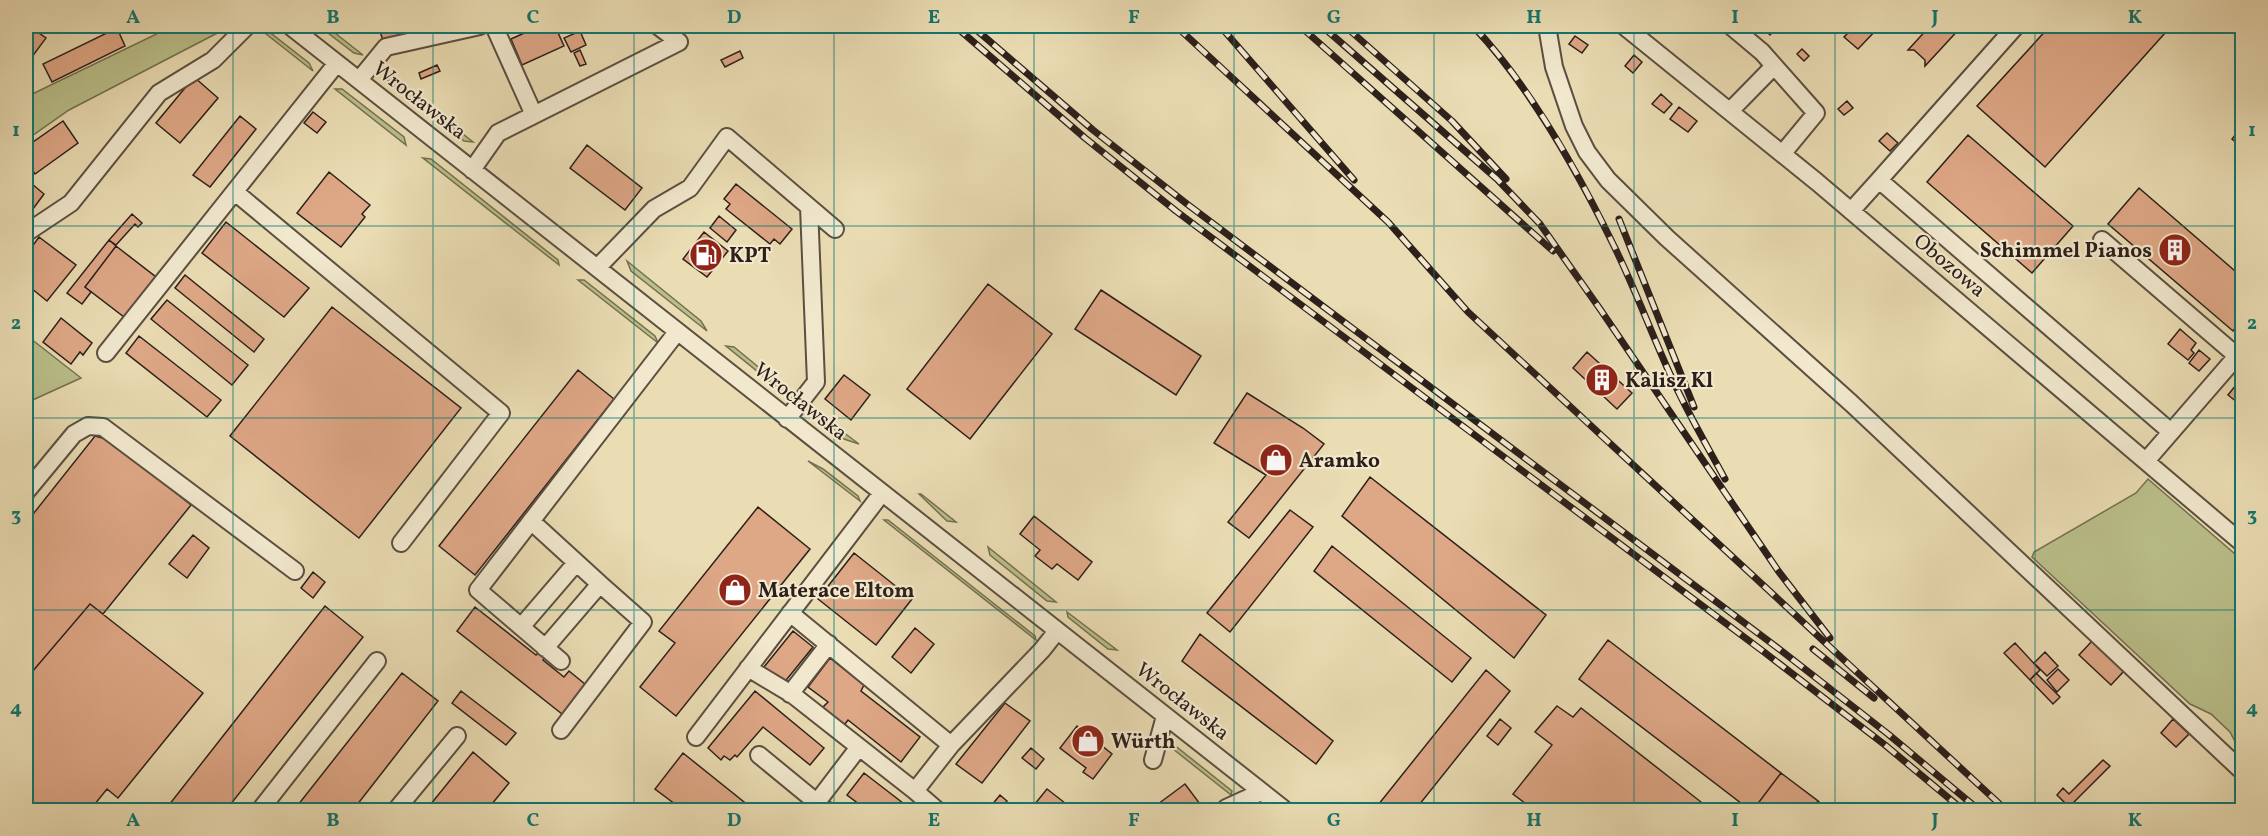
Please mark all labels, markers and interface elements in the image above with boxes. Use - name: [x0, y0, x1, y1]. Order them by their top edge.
- text: A: [126, 4, 140, 32]
- text: B: [326, 4, 340, 32]
- text: C: [527, 4, 540, 32]
- text: D: [727, 4, 741, 32]
- text: E: [928, 4, 940, 32]
- text: F: [1128, 4, 1140, 32]
- text: G: [1327, 4, 1341, 32]
- text: H: [1526, 4, 1542, 32]
- text: I: [1731, 4, 1739, 32]
- text: J: [1930, 4, 1939, 32]
- text: K: [2128, 4, 2143, 32]
- street label: Wrocławska: [366, 55, 472, 147]
- text: 1: [12, 117, 20, 145]
- text: 1: [2248, 117, 2256, 145]
- street label: Obozowa: [1907, 227, 1991, 305]
- building icon: Schimmel Pianos: [2157, 232, 2193, 268]
- fuel station icon: KPT: [688, 237, 724, 273]
- place label: Schimmel Pianos: [1980, 237, 2152, 266]
- place label: KPT: [729, 242, 772, 271]
- text: 2: [11, 310, 21, 338]
- text: 2: [2247, 310, 2257, 338]
- street label: Wrocławska: [747, 356, 853, 448]
- building icon: Kalisz Kl: [1584, 362, 1620, 398]
- place label: Kalisz Kl: [1625, 367, 1713, 396]
- shop icon: Aramko: [1258, 442, 1294, 478]
- place label: Aramko: [1299, 447, 1380, 476]
- text: 3: [11, 502, 21, 530]
- text: 3: [2247, 502, 2257, 530]
- shop icon: Materace Eltom: [717, 572, 753, 608]
- place label: Materace Eltom: [758, 577, 914, 606]
- street label: Wrocławska: [1129, 656, 1235, 748]
- text: 4: [10, 695, 22, 723]
- text: 4: [2246, 695, 2258, 723]
- shop icon: Würth: [1070, 723, 1106, 759]
- place label: Würth: [1111, 728, 1176, 757]
- text: A: [126, 807, 140, 835]
- text: B: [326, 807, 340, 835]
- text: C: [527, 807, 540, 835]
- text: D: [727, 807, 741, 835]
- text: E: [928, 807, 940, 835]
- text: F: [1128, 807, 1140, 835]
- text: G: [1327, 807, 1341, 835]
- text: H: [1526, 807, 1542, 835]
- text: I: [1731, 807, 1739, 835]
- text: J: [1930, 807, 1939, 835]
- text: K: [2128, 807, 2143, 835]

